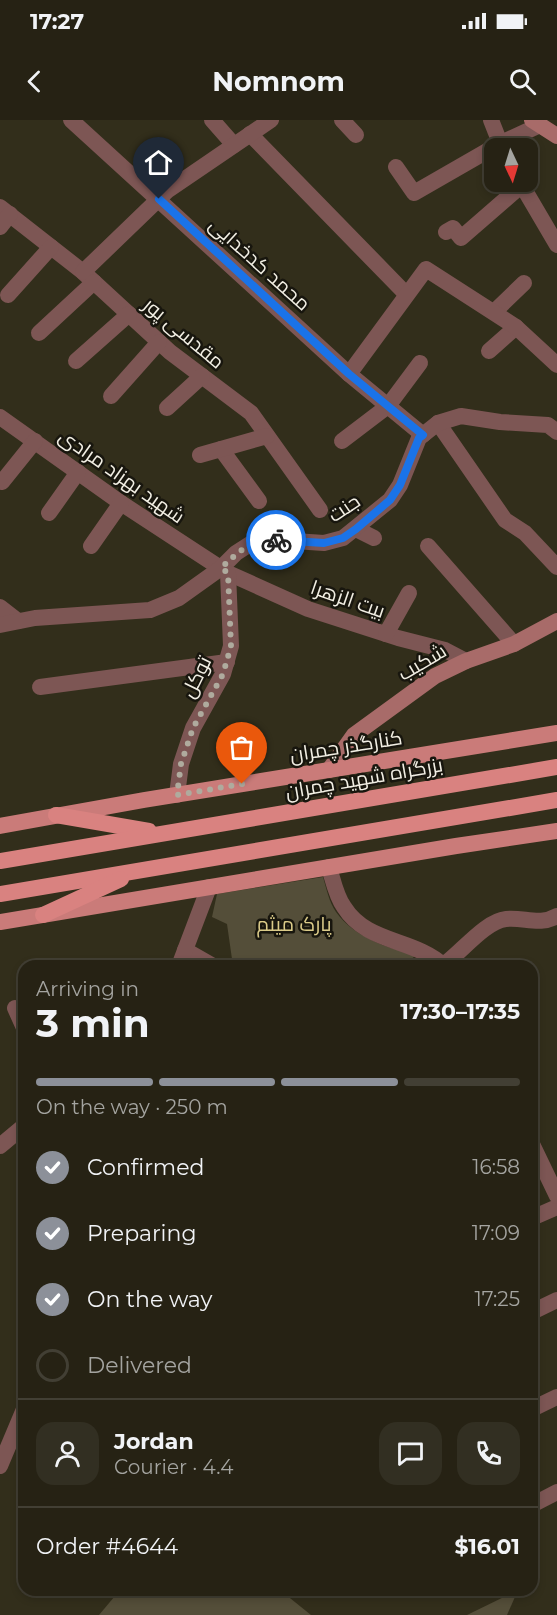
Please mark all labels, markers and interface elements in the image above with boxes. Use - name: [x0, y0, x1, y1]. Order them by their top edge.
- text: 17:27: [30, 8, 84, 35]
- icon: back: [18, 65, 51, 98]
- text: Nomnom: [212, 65, 345, 98]
- icon: search: [506, 65, 539, 98]
- pin: [133, 137, 184, 199]
- north arrow: [484, 138, 538, 192]
- map controls: [484, 138, 538, 192]
- icon: home: [142, 146, 175, 179]
- street label: محمد کدخدایی: [204, 212, 315, 316]
- street label: مقدسی پور: [137, 292, 229, 374]
- street label: شهید بهزاد مرادی: [54, 424, 190, 529]
- street label: جنت: [323, 489, 365, 527]
- courier: [246, 510, 306, 570]
- icon: bike: [260, 524, 293, 557]
- street label: بیت الزهرا: [308, 575, 388, 623]
- street label: شکیب: [394, 638, 450, 686]
- street label: توکل: [176, 652, 217, 702]
- pin: [216, 722, 267, 784]
- street label: کنارگذر چمران: [288, 725, 404, 768]
- icon: bag: [225, 731, 258, 764]
- street label: بزرگراه شهید چمران: [283, 752, 445, 805]
- park label: پارک میثم: [256, 912, 332, 938]
- text: Arriving in: [36, 977, 139, 1001]
- text: 17:30–17:35: [400, 998, 520, 1025]
- text: 3 min: [36, 999, 150, 1047]
- text: On the way · 250 m: [36, 1095, 228, 1119]
- icon: check: [36, 1151, 69, 1184]
- text: Confirmed: [87, 1154, 204, 1181]
- text: 16:58: [472, 1155, 520, 1179]
- icon: check: [36, 1217, 69, 1250]
- text: Preparing: [87, 1220, 196, 1247]
- text: 17:09: [472, 1221, 520, 1245]
- icon: check: [36, 1283, 69, 1316]
- text: On the way: [87, 1286, 212, 1313]
- text: 17:25: [474, 1287, 520, 1311]
- text: Delivered: [87, 1352, 192, 1379]
- button: person: [36, 1422, 99, 1485]
- button: chat: [379, 1422, 442, 1485]
- button: phone: [457, 1422, 520, 1485]
- text: Jordan: [114, 1428, 194, 1455]
- text: Courier · 4.4: [114, 1455, 233, 1479]
- text: Order #4644: [36, 1533, 178, 1560]
- text: $16.01: [454, 1533, 520, 1560]

